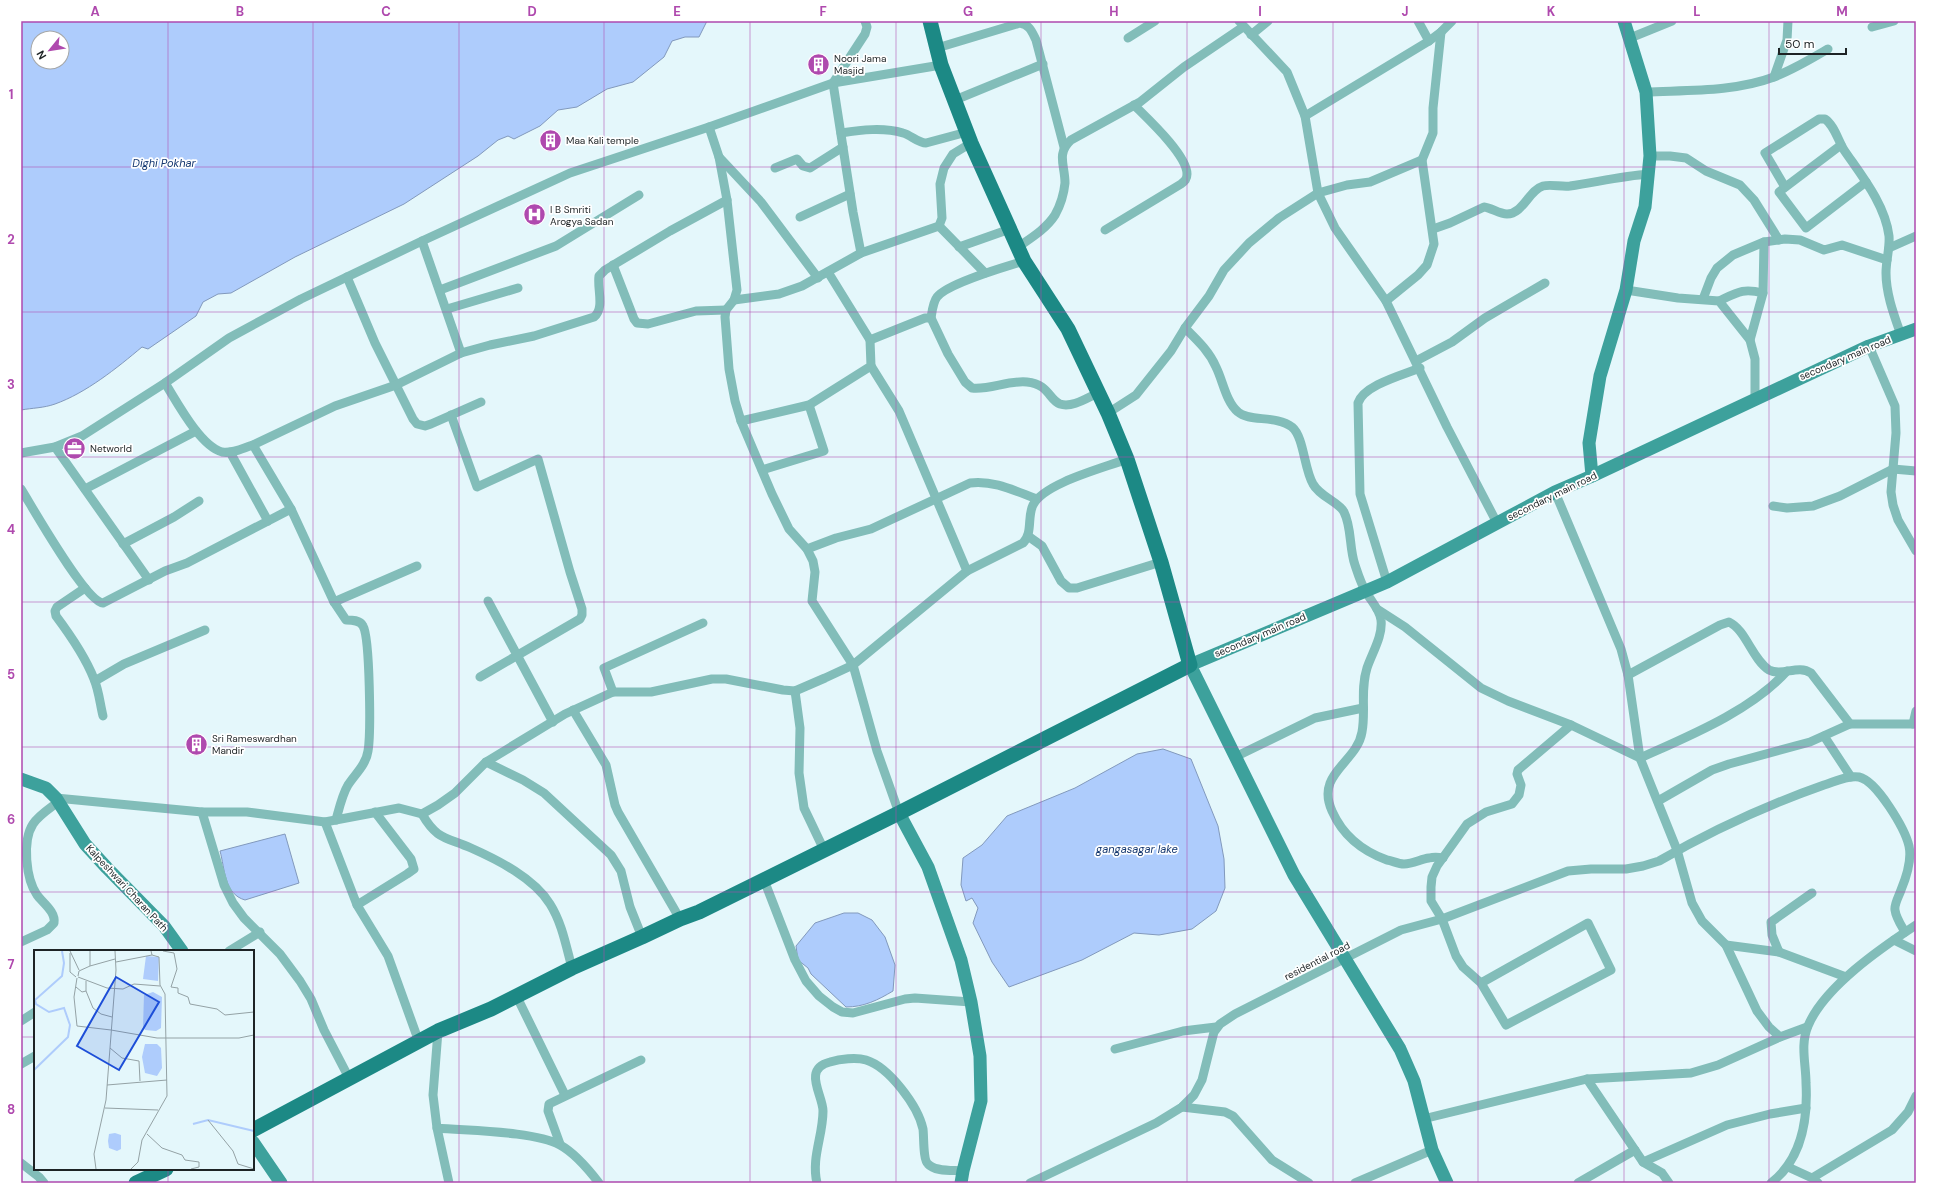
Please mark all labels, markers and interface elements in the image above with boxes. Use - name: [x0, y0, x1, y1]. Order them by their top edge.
- text: A: [90, 3, 100, 20]
- text: B: [236, 3, 244, 20]
- text: C: [381, 3, 391, 20]
- text: D: [527, 3, 537, 20]
- text: E: [673, 3, 681, 20]
- text: F: [819, 3, 827, 20]
- text: G: [963, 3, 973, 20]
- text: H: [1109, 3, 1119, 20]
- text: I: [1258, 3, 1262, 20]
- text: J: [1401, 3, 1409, 20]
- text: K: [1547, 3, 1556, 20]
- text: L: [1693, 3, 1701, 20]
- text: M: [1836, 3, 1848, 20]
- north arrow: [30, 30, 70, 70]
- scale bar: [1779, 30, 1846, 56]
- text: 50 m: [1785, 36, 1814, 52]
- text: N: [33, 48, 49, 62]
- building icon: Noori Jama Masjid: [805, 51, 831, 77]
- place label: Noori Jama Masjid: [834, 52, 886, 77]
- text: 1: [9, 86, 13, 103]
- building icon: Maa Kali temple: [538, 127, 564, 153]
- place label: Maa Kali temple: [566, 134, 639, 147]
- water label: Dighi Pokhar: [132, 156, 197, 170]
- hospital icon: I B Smriti Arogya Sadan: [522, 202, 548, 228]
- place label: I B Smriti Arogya Sadan: [550, 203, 614, 228]
- text: 2: [7, 231, 15, 248]
- street label: secondary main road: [1797, 333, 1893, 383]
- text: 3: [7, 376, 15, 393]
- office icon: Networld: [61, 435, 87, 461]
- place label: Networld: [90, 442, 132, 455]
- street label: secondary main road: [1505, 469, 1599, 523]
- text: 4: [7, 521, 15, 538]
- street label: secondary main road: [1212, 610, 1308, 660]
- text: 5: [7, 666, 15, 683]
- building icon: Sri Rameswardhan Mandir: [183, 731, 209, 757]
- place label: Sri Rameswardhan Mandir: [212, 732, 297, 757]
- text: 6: [7, 811, 15, 828]
- street label: Kalpeshwari Charan Path: [83, 842, 171, 934]
- water label: gangasagar lake: [1095, 842, 1178, 856]
- street label: residential road: [1282, 939, 1352, 983]
- inset map: [34, 950, 254, 1170]
- text: 7: [8, 956, 15, 973]
- text: 8: [7, 1101, 15, 1118]

